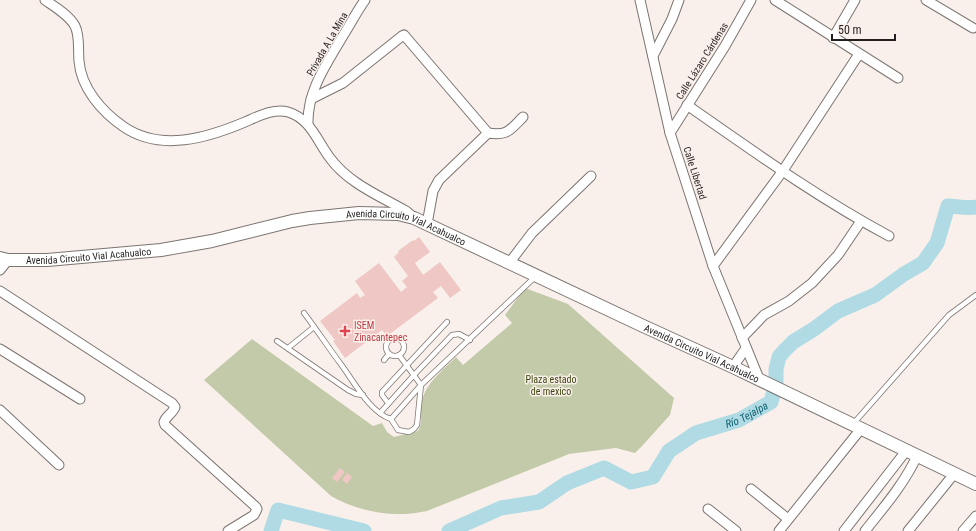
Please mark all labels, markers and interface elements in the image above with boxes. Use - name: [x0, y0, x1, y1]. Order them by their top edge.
- street label: Privada A La Mina: [304, 10, 350, 78]
- scale bar: [832, 16, 895, 42]
- street label: Calle Lázaro Cárdenas: [674, 20, 730, 101]
- text: 50 m: [838, 23, 862, 37]
- street label: Calle Libertad: [681, 145, 709, 201]
- street label: Avenida Circuito Vial Acahualco: [345, 207, 468, 247]
- street label: Avenida Circuito Vial Acahualco: [26, 245, 152, 266]
- place label: ISEM Zinacantepec: [354, 320, 408, 343]
- street label: Avenida Circuito Vial Acahualco: [643, 322, 761, 384]
- marker: ISEM Zinacantepec: [339, 325, 351, 337]
- park label: Plaza estado de mexico: [525, 374, 577, 397]
- water label: Río Tejalpa: [724, 399, 770, 430]

